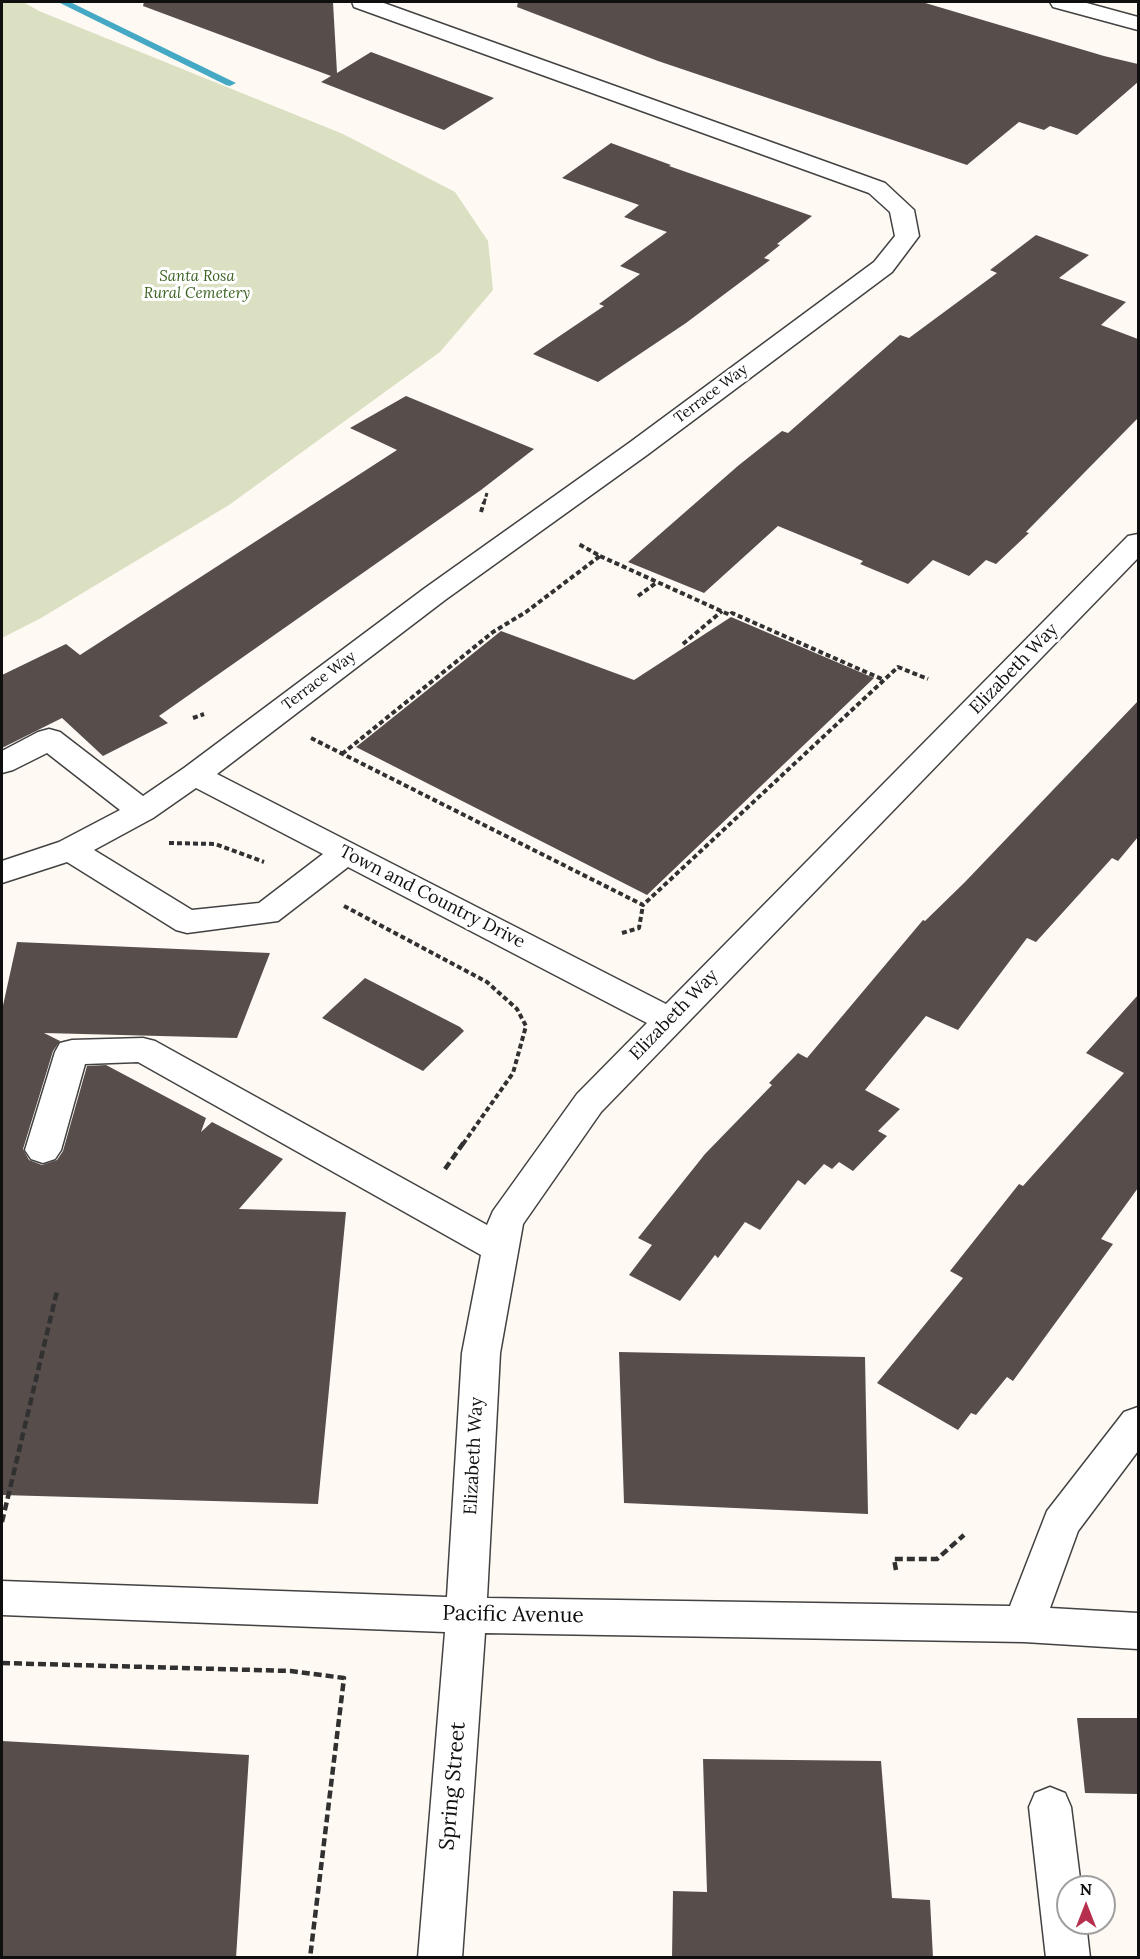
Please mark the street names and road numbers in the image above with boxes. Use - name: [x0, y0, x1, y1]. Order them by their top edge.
- street label: Terrace Way: [671, 360, 751, 428]
- street label: Elizabeth Way: [965, 619, 1063, 719]
- street label: Terrace Way: [279, 647, 359, 715]
- street label: Town and Country Drive: [335, 841, 529, 953]
- street label: Elizabeth Way: [625, 965, 723, 1065]
- street label: Elizabeth Way: [460, 1396, 488, 1516]
- street label: Pacific Avenue: [442, 1601, 584, 1629]
- street label: Spring Street: [435, 1721, 471, 1851]

